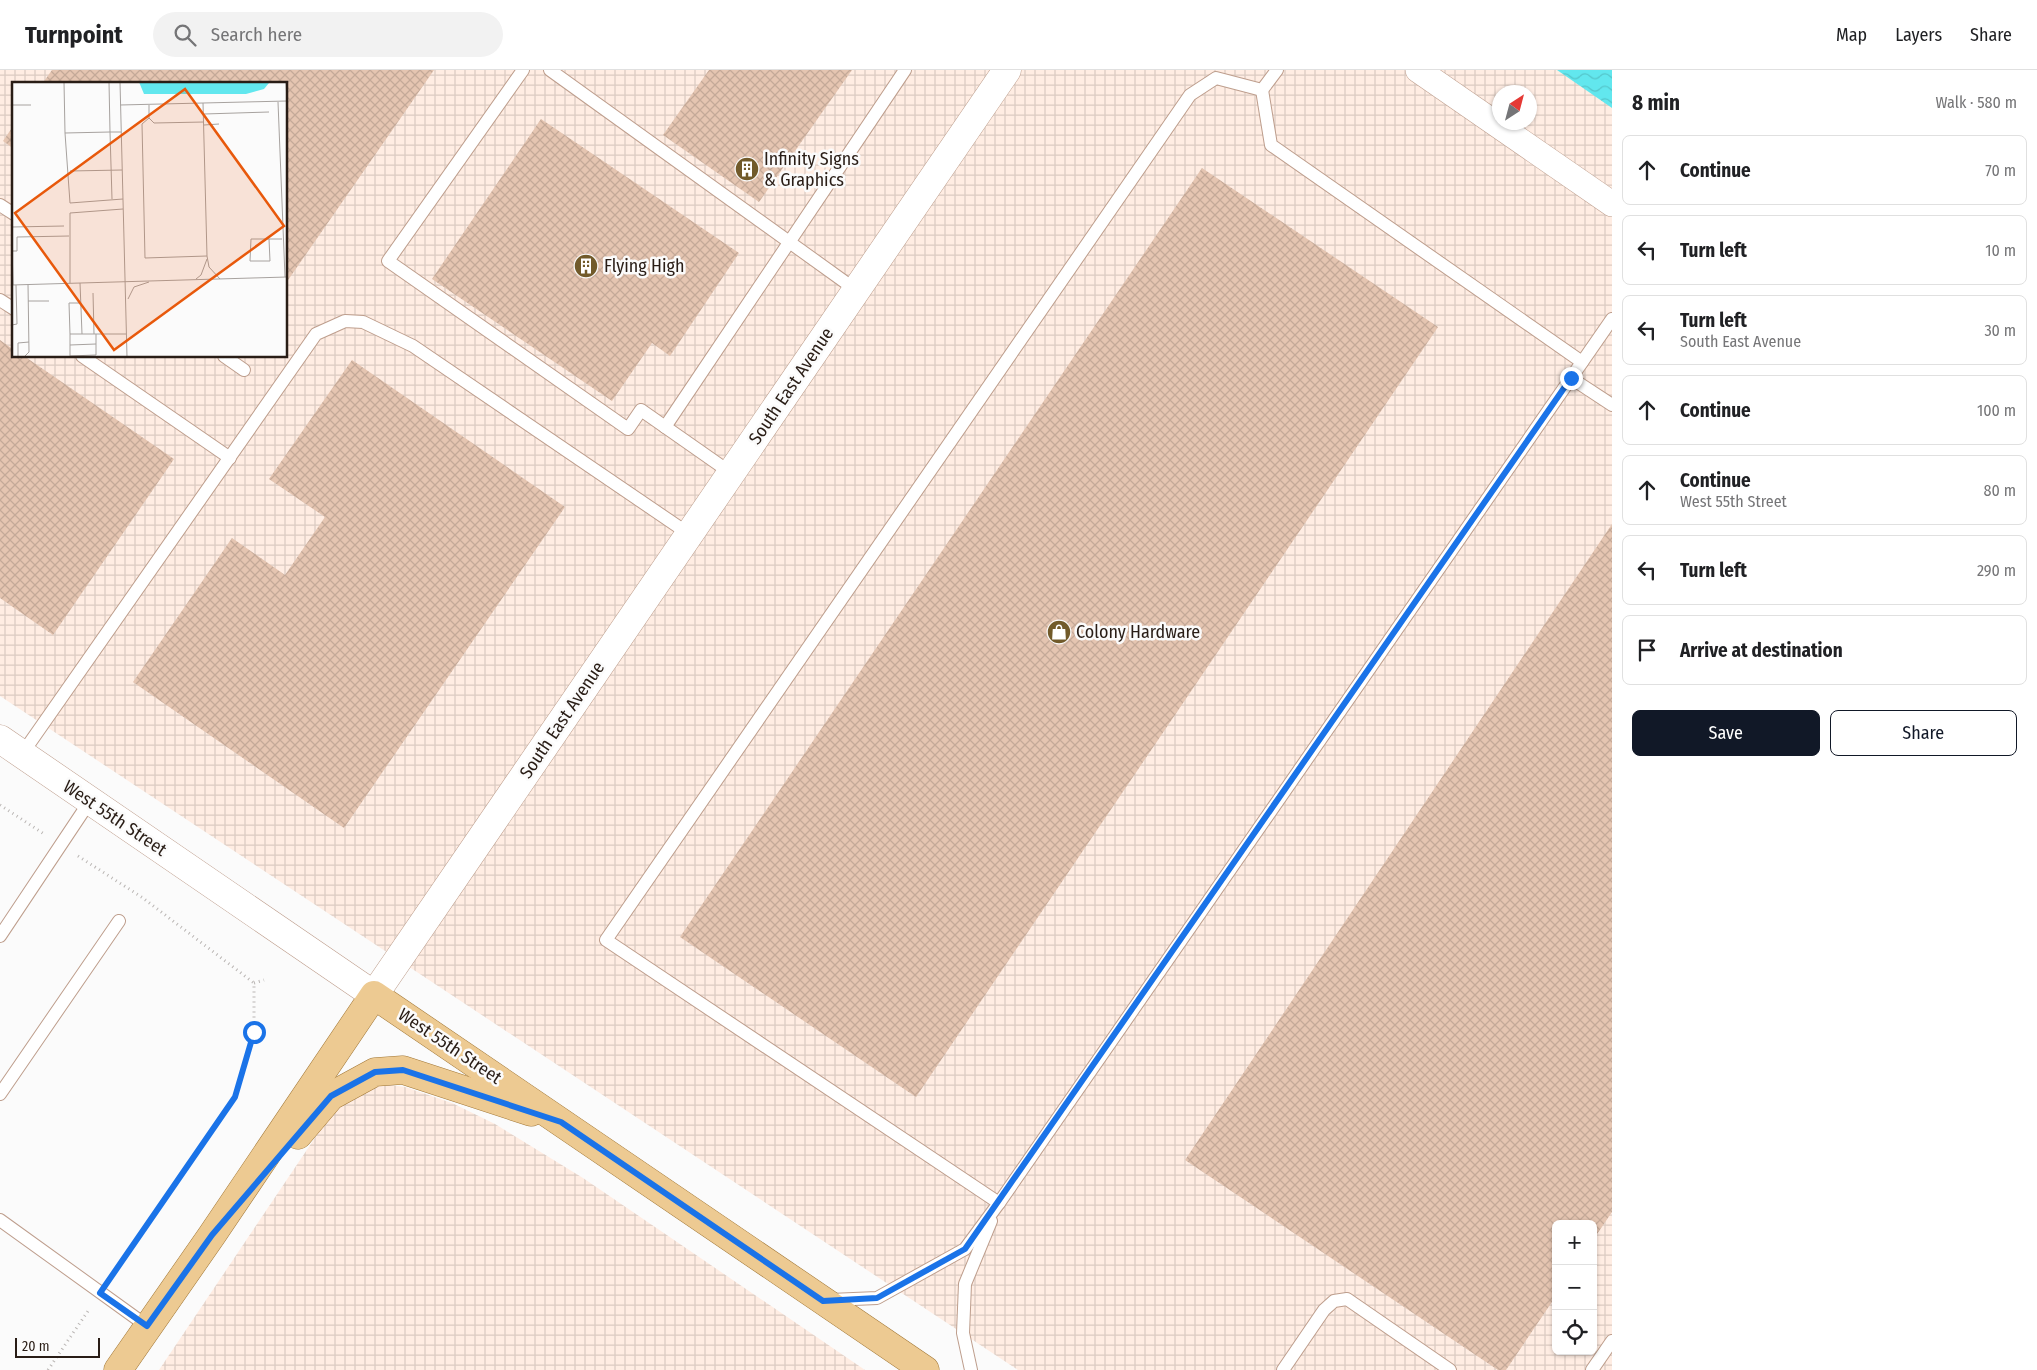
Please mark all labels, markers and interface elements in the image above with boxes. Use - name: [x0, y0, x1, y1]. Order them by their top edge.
- search box: [153, 12, 503, 57]
- text: Turnpoint: [25, 21, 123, 49]
- icon: search: [171, 21, 199, 49]
- text: Search here: [211, 23, 302, 46]
- text: Map: [1836, 24, 1867, 46]
- text: Layers: [1895, 24, 1942, 46]
- text: Share: [1970, 24, 2012, 46]
- inset map: [12, 82, 288, 358]
- north arrow: [1492, 85, 1537, 130]
- text: 8 min: [1632, 90, 1680, 116]
- text: Walk · 580 m: [1935, 93, 2017, 112]
- place label: Infinity Signs & Graphics: [764, 148, 859, 191]
- building icon: Infinity Signs & Graphics: [734, 156, 760, 182]
- icon: ahead: [1633, 156, 1661, 184]
- text: Continue: [1680, 159, 1751, 182]
- text: 70 m: [1985, 161, 2016, 180]
- icon: left: [1633, 236, 1661, 264]
- text: Turn left: [1680, 239, 1747, 262]
- text: 10 m: [1985, 241, 2016, 260]
- building icon: Flying High: [573, 253, 599, 279]
- place label: Flying High: [604, 255, 684, 277]
- text: Turn left: [1680, 309, 1747, 332]
- icon: left: [1633, 316, 1661, 344]
- text: 30 m: [1984, 321, 2016, 340]
- street label: South East Avenue: [744, 323, 838, 449]
- text: South East Avenue: [1680, 332, 1801, 351]
- route end: [1560, 367, 1583, 390]
- icon: ahead: [1633, 396, 1661, 424]
- text: Continue: [1680, 399, 1751, 422]
- text: 100 m: [1977, 401, 2016, 420]
- text: Continue: [1680, 469, 1751, 492]
- icon: ahead: [1633, 476, 1661, 504]
- text: 80 m: [1984, 481, 2016, 500]
- text: West 55th Street: [1680, 492, 1787, 511]
- icon: left: [1633, 556, 1661, 584]
- text: Turn left: [1680, 559, 1747, 582]
- text: 290 m: [1977, 561, 2016, 580]
- shop icon: Colony Hardware: [1046, 619, 1072, 645]
- place label: Colony Hardware: [1076, 621, 1200, 643]
- icon: arrive: [1633, 636, 1661, 664]
- text: Arrive at destination: [1680, 639, 1843, 662]
- street label: South East Avenue: [515, 657, 609, 783]
- button: Save: [1632, 710, 1820, 756]
- button: Share: [1830, 710, 2017, 756]
- street label: West 55th Street: [59, 775, 171, 861]
- street label: West 55th Street: [394, 1003, 506, 1089]
- route start: [243, 1021, 266, 1044]
- map controls: [1552, 1220, 1597, 1355]
- button: +: [1552, 1220, 1597, 1265]
- button: −: [1552, 1265, 1597, 1310]
- button: locate: [1552, 1310, 1597, 1355]
- scale bar: [15, 1335, 100, 1358]
- text: 20 m: [22, 1338, 50, 1355]

